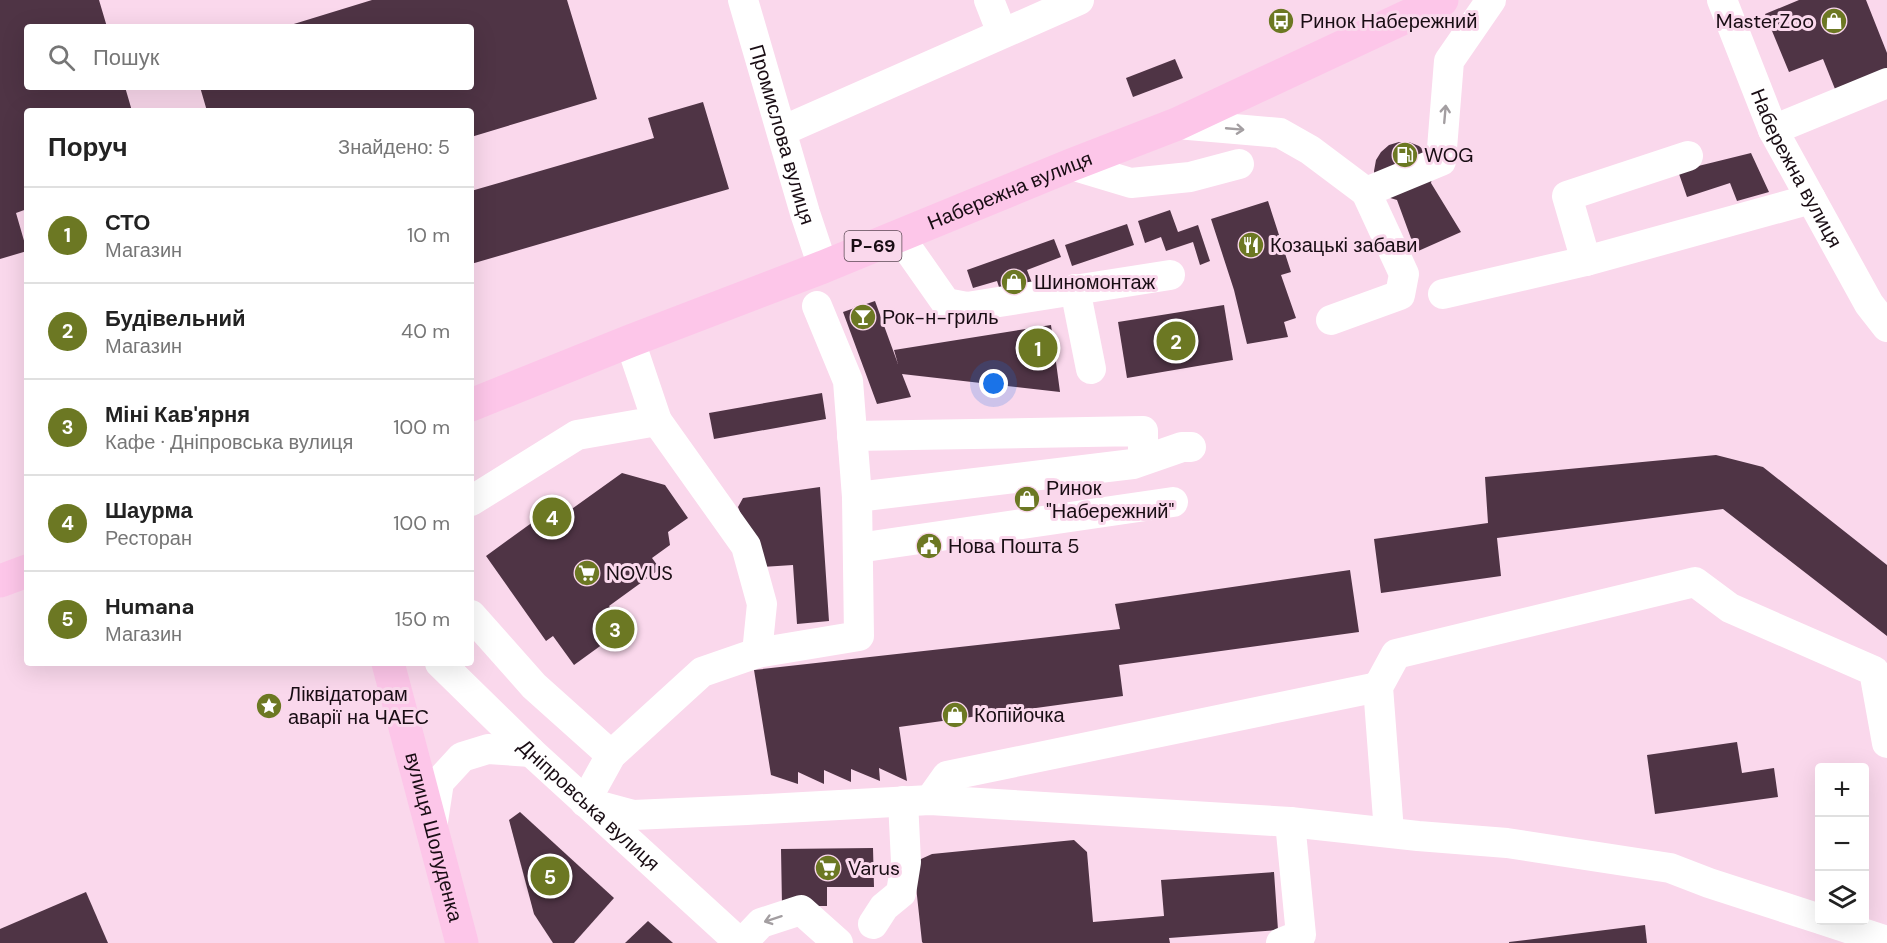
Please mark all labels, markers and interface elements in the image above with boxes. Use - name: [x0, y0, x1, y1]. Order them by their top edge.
- bus stop icon: Ринок Набережний: [1266, 6, 1296, 36]
- shop icon: MasterZoo: [1819, 6, 1849, 36]
- place label: Ринок Набережний: [1300, 8, 1477, 34]
- place label: MasterZoo: [1716, 8, 1814, 34]
- search box: [24, 24, 474, 90]
- icon: search: [45, 41, 78, 74]
- street label: Промислова вулиця: [744, 41, 821, 228]
- text: Пошук: [93, 43, 159, 72]
- street label: Набережна вулиця: [1745, 85, 1848, 252]
- one-way arrow: [1440, 104, 1451, 124]
- one-way arrow: [1224, 124, 1244, 135]
- text: Поруч: [48, 130, 128, 164]
- text: Знайдено: 5: [338, 134, 450, 160]
- fuel station icon: WOG: [1390, 140, 1420, 170]
- place label: WOG: [1424, 142, 1474, 168]
- street label: Набережна вулиця: [924, 145, 1096, 236]
- text: СТО: [105, 208, 150, 237]
- text: 1: [64, 222, 71, 248]
- text: 10 m: [407, 222, 450, 248]
- restaurant icon: Козацькі забави: [1236, 230, 1266, 260]
- road number: Р-69: [844, 231, 902, 261]
- place label: Козацькі забави: [1270, 232, 1417, 258]
- text: Магазин: [105, 237, 182, 263]
- shop icon: Шиномонтаж: [999, 267, 1029, 297]
- place label: Шиномонтаж: [1034, 269, 1156, 295]
- bar icon: Рок-н-гриль: [848, 302, 878, 332]
- text: Будівельний: [105, 304, 246, 333]
- place label: Рок-н-гриль: [882, 304, 999, 330]
- text: 2: [62, 318, 73, 344]
- text: 40 m: [401, 318, 450, 344]
- pin: 2: [1156, 318, 1196, 364]
- pin: 1: [1018, 326, 1058, 370]
- text: Магазин: [105, 333, 182, 359]
- your location: [979, 369, 1008, 398]
- text: Міні Кав'ярня: [105, 400, 250, 429]
- text: 3: [61, 414, 74, 440]
- text: 100 m: [393, 414, 450, 440]
- text: Кафе · Дніпровська вулиця: [105, 429, 353, 455]
- place label: Ринок "Набережний": [1046, 475, 1175, 524]
- shop icon: Ринок "Набережний": [1012, 484, 1042, 514]
- pin: 4: [532, 494, 572, 540]
- text: Шаурма: [105, 496, 193, 525]
- text: 4: [61, 510, 74, 536]
- text: 100 m: [393, 510, 450, 536]
- text: Ресторан: [105, 525, 192, 551]
- public building icon: Нова Пошта 5: [914, 531, 944, 561]
- place label: Нова Пошта 5: [948, 533, 1080, 559]
- supermarket icon: NOVUS: [572, 558, 602, 588]
- place label: NOVUS: [606, 560, 673, 586]
- text: Humana: [105, 592, 194, 621]
- text: 5: [61, 606, 74, 632]
- text: 150 m: [395, 606, 450, 632]
- pin: 3: [596, 606, 634, 652]
- text: Магазин: [105, 621, 182, 647]
- place label: Ліквідаторам аварії на ЧАЕС: [288, 681, 429, 730]
- place icon: Ліквідаторам аварії на ЧАЕС: [254, 691, 284, 721]
- shop icon: Копійочка: [940, 700, 970, 730]
- place label: Копійочка: [974, 702, 1066, 728]
- street label: Дніпровська вулиця: [513, 734, 666, 877]
- street label: вулиця Шолуденка: [399, 749, 469, 926]
- map controls: [1815, 763, 1869, 925]
- button: +: [1815, 763, 1869, 817]
- button: −: [1815, 817, 1869, 871]
- supermarket icon: Varus: [813, 853, 843, 883]
- pin: 5: [530, 854, 570, 898]
- place label: Varus: [848, 855, 900, 881]
- button: layers: [1815, 871, 1869, 925]
- one-way arrow: [764, 914, 783, 925]

